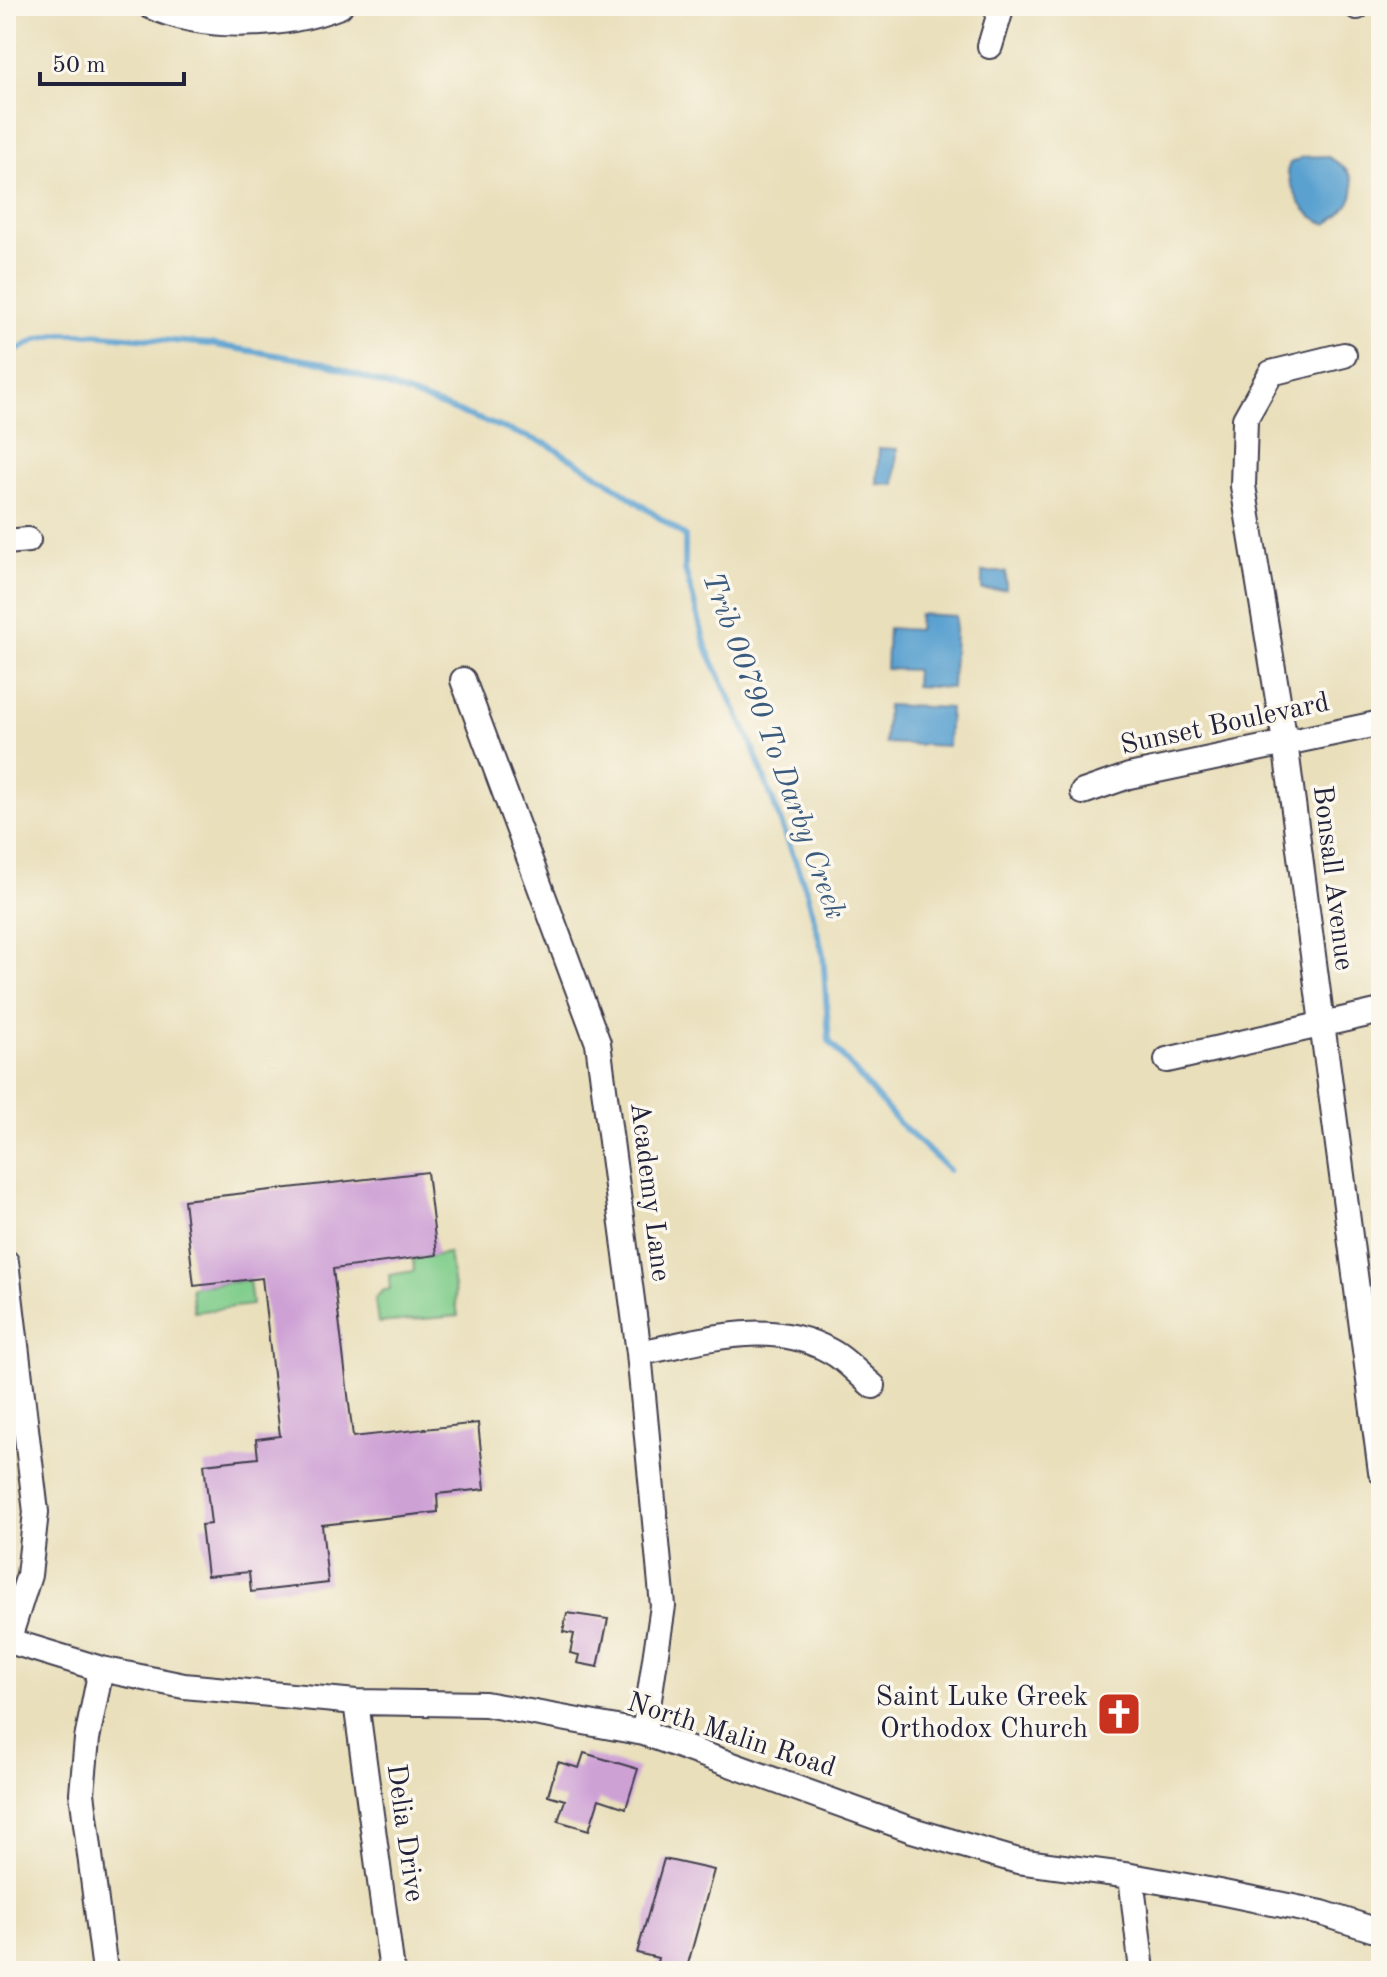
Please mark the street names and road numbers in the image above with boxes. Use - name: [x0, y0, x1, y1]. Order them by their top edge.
- street label: Sunset Boulevard: [1118, 689, 1332, 761]
- street label: Bonsall Avenue: [1307, 784, 1357, 972]
- street label: Academy Lane: [624, 1101, 674, 1283]
- street label: North Malin Road: [623, 1689, 839, 1783]
- street label: Delia Drive: [380, 1762, 428, 1904]

